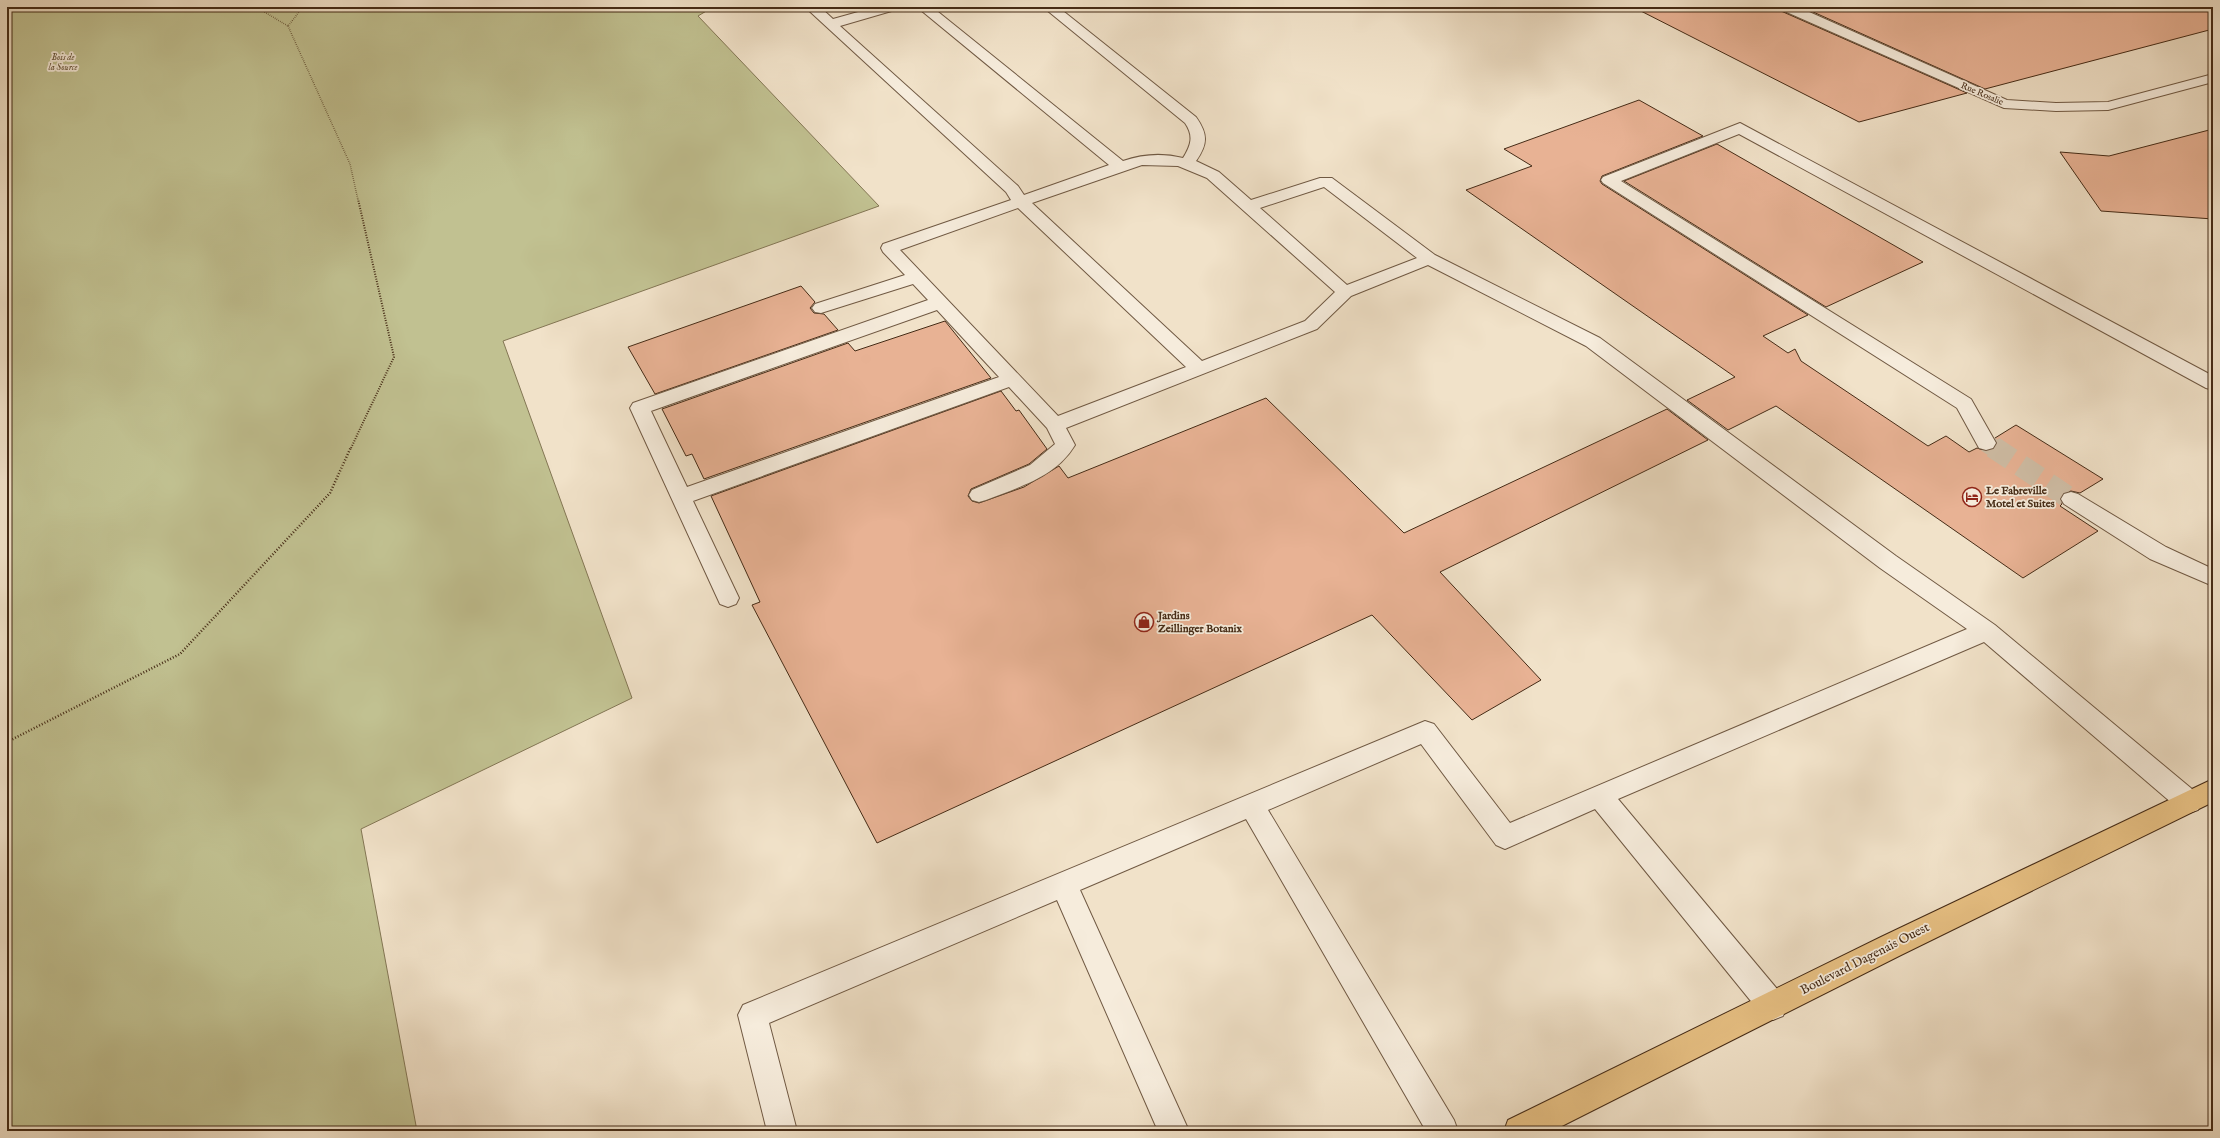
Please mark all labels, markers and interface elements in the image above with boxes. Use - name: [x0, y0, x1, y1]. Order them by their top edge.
- park label: Bois de la Source: [49, 52, 77, 73]
- street label: Rue Rosalie: [1959, 80, 2005, 108]
- place label: Le Fabreville Motel et Suites: [1985, 484, 2055, 511]
- hotel icon: Le Fabreville Motel et Suites: [1961, 486, 1983, 508]
- place label: Jardins Zeillinger Botanix: [1156, 609, 1243, 636]
- shop icon: Jardins Zeillinger Botanix: [1133, 611, 1155, 633]
- street label: Boulevard Dagenais Ouest: [1798, 919, 1933, 999]

